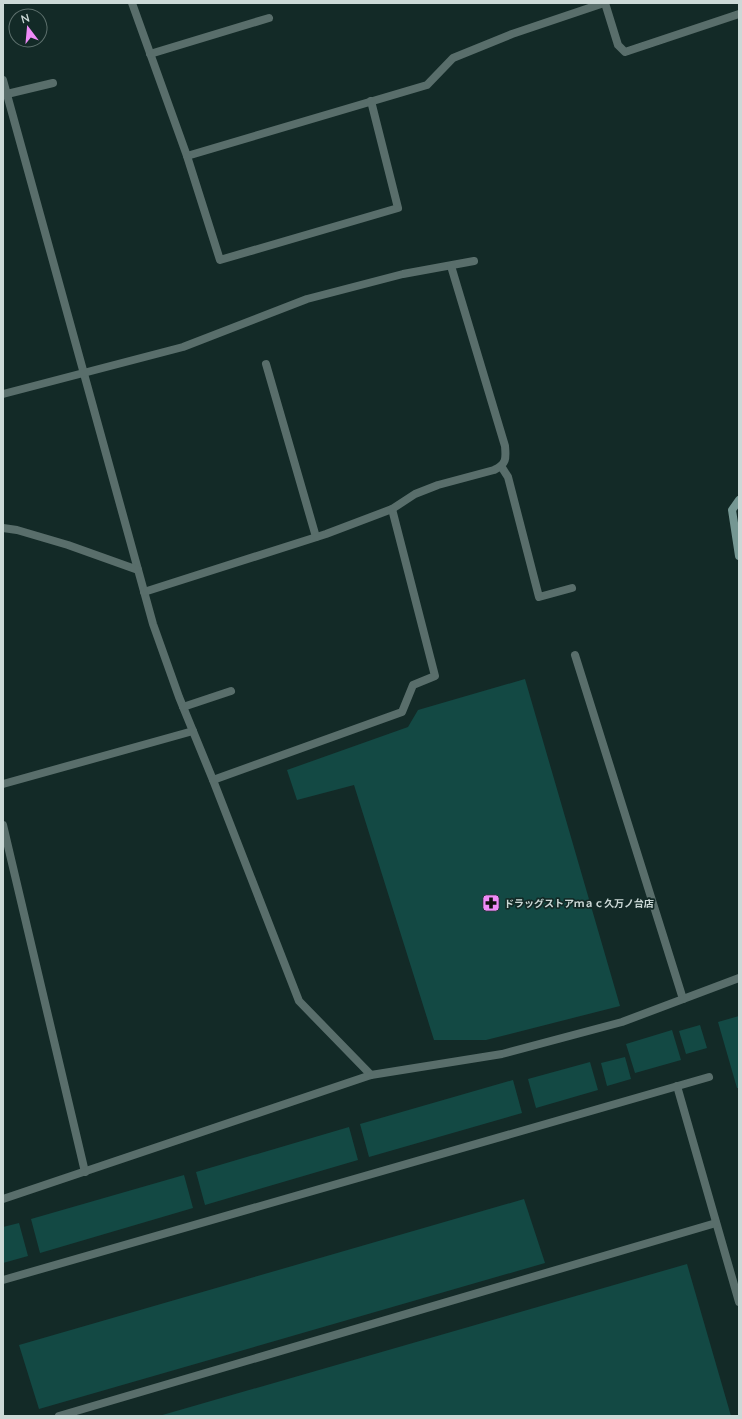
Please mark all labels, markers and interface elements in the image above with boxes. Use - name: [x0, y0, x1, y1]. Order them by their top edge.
- north arrow: [8, 8, 48, 48]
- text: N: [19, 10, 31, 25]
- pharmacy icon: ドラッグストアｍａｃ久万ノ台店: [481, 893, 501, 913]
- place label: ドラッグストアｍａｃ久万ノ台店: [504, 897, 654, 909]

